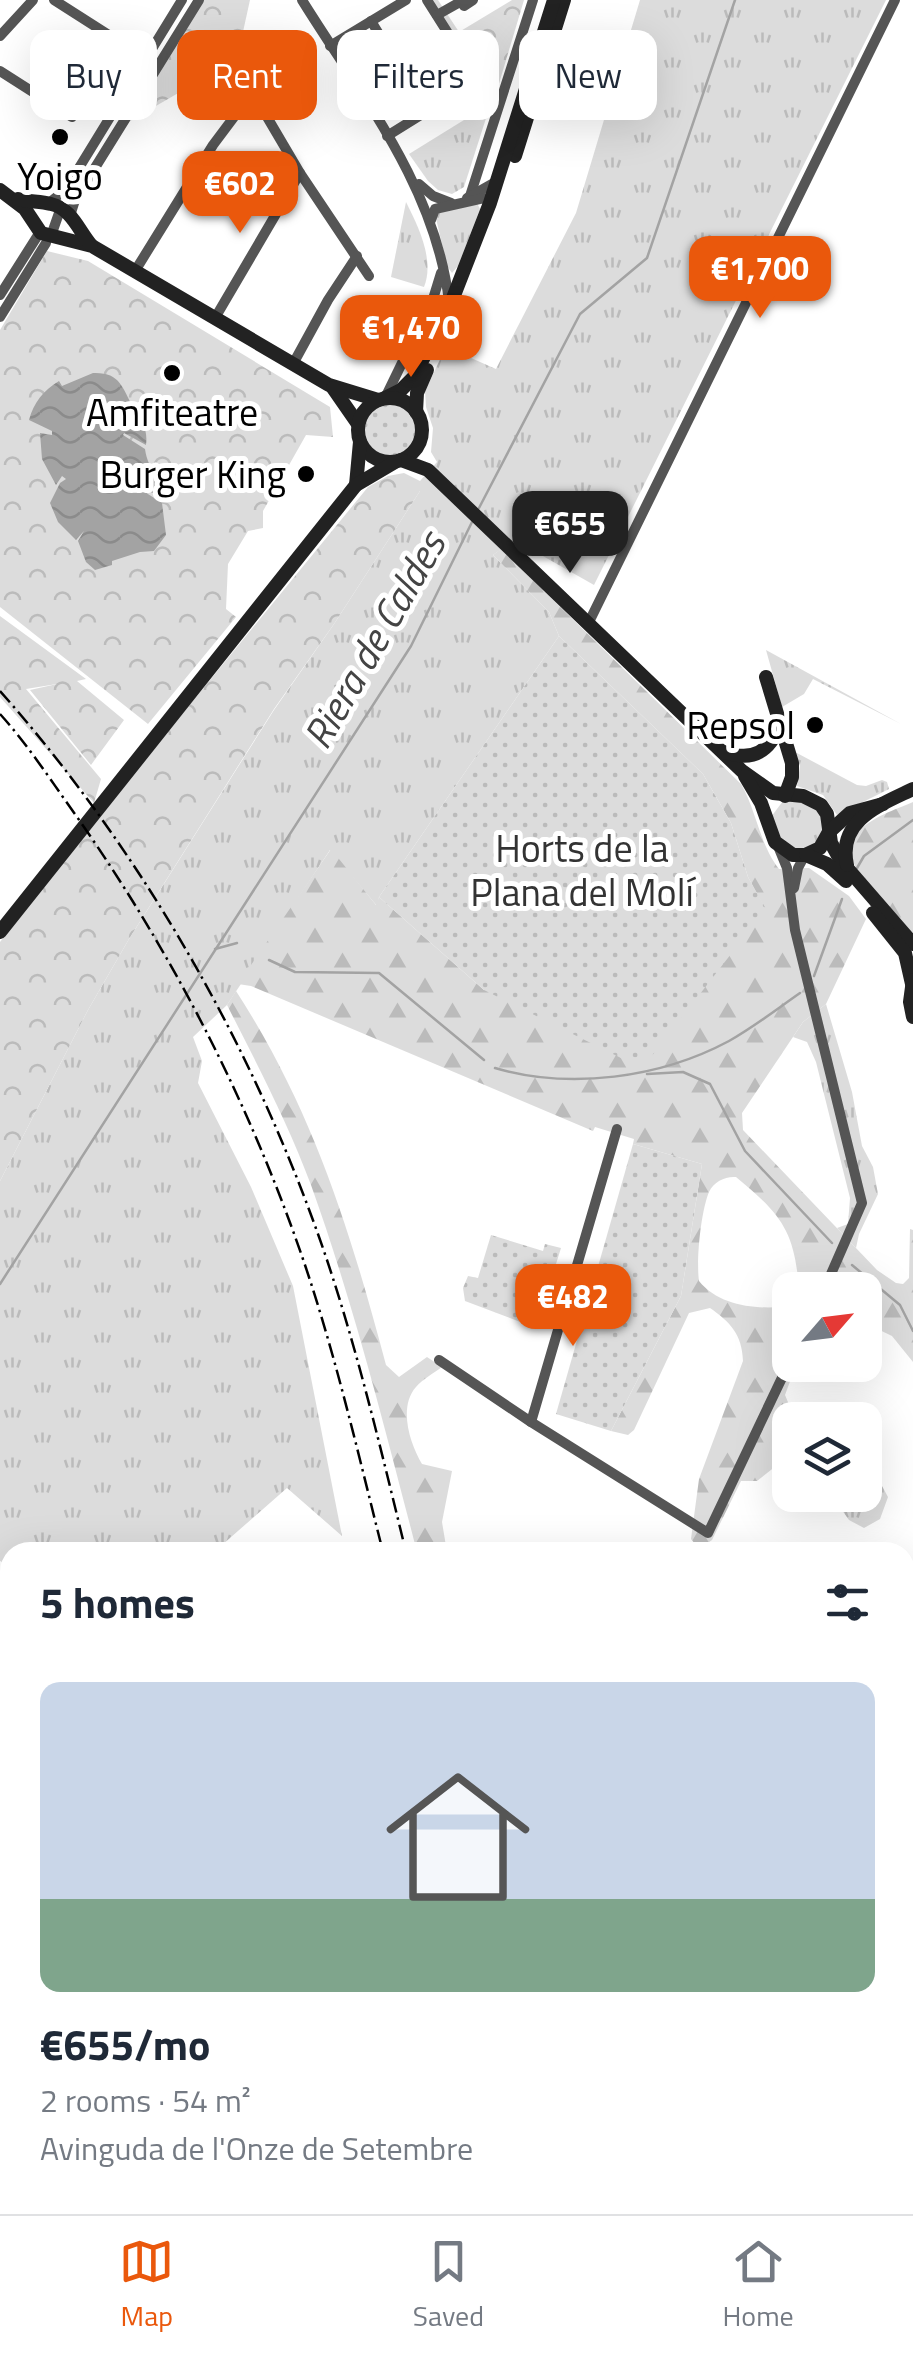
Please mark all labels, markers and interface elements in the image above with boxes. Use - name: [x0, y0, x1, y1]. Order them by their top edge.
- chip: Buy: [30, 30, 157, 120]
- chip: Rent: [177, 30, 317, 120]
- chip: Filters: [337, 30, 499, 120]
- chip: New: [519, 30, 657, 120]
- marker: Yoigo: [49, 126, 71, 148]
- place label: Yoigo: [17, 147, 103, 205]
- pin: €602: [181, 151, 299, 236]
- text: €602: [204, 159, 276, 207]
- pin: €1,700: [679, 236, 841, 321]
- text: €1,700: [711, 244, 809, 292]
- pin: €1,470: [330, 295, 492, 380]
- text: €1,470: [362, 303, 460, 351]
- marker: Amfiteatre: [161, 362, 183, 384]
- place label: Amfiteatre: [86, 383, 258, 441]
- place label: Burger King: [99, 445, 286, 503]
- marker: Burger King: [295, 463, 317, 485]
- pin: €655: [511, 491, 629, 576]
- text: €655: [534, 499, 606, 547]
- water label: Riera de Caldes: [287, 518, 462, 760]
- place label: Repsol: [686, 696, 795, 754]
- marker: Repsol: [804, 714, 826, 736]
- park label: Horts de la Plana del Molí: [470, 819, 696, 921]
- pin: €482: [514, 1264, 632, 1349]
- text: €482: [537, 1272, 609, 1320]
- north arrow: [772, 1272, 882, 1382]
- map controls: [772, 1272, 882, 1512]
- button: layers: [772, 1402, 882, 1512]
- text: 5 homes: [40, 1570, 195, 1634]
- icon: filters: [820, 1575, 875, 1630]
- icon: home: [368, 1747, 548, 1927]
- text: €655/mo: [40, 2012, 210, 2076]
- text: 2 rooms · 54 m²: [40, 2076, 251, 2124]
- text: Avinguda de l'Onze de Setembre: [40, 2124, 473, 2172]
- tab: Map: [119, 2234, 174, 2337]
- tab: Saved: [413, 2234, 484, 2337]
- tab: Home: [723, 2234, 794, 2337]

